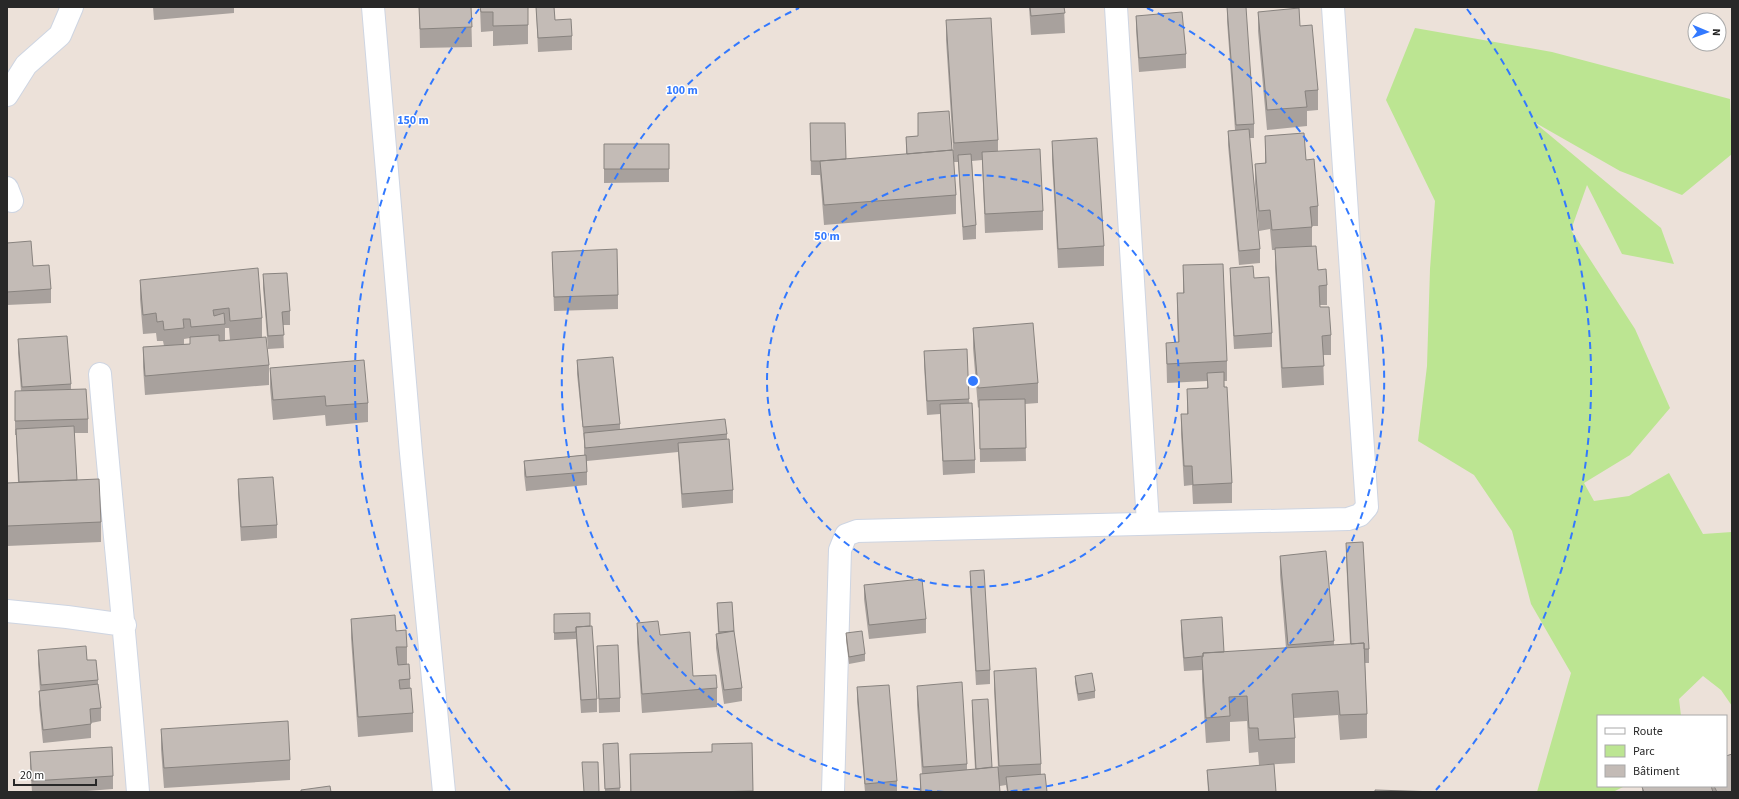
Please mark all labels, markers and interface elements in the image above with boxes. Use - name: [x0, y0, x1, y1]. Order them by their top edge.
- north arrow: [1687, 12, 1727, 52]
- text: N: [1709, 28, 1724, 36]
- text: 100 m: [666, 82, 698, 99]
- text: 150 m: [397, 112, 429, 129]
- text: 50 m: [814, 228, 840, 245]
- centre of rings: [966, 374, 980, 388]
- legend: [1597, 715, 1727, 787]
- text: Route: [1633, 723, 1663, 740]
- text: Parc: [1633, 743, 1655, 760]
- scale bar: [14, 761, 96, 787]
- text: Bâtiment: [1633, 763, 1679, 780]
- text: 20 m: [20, 767, 44, 784]

